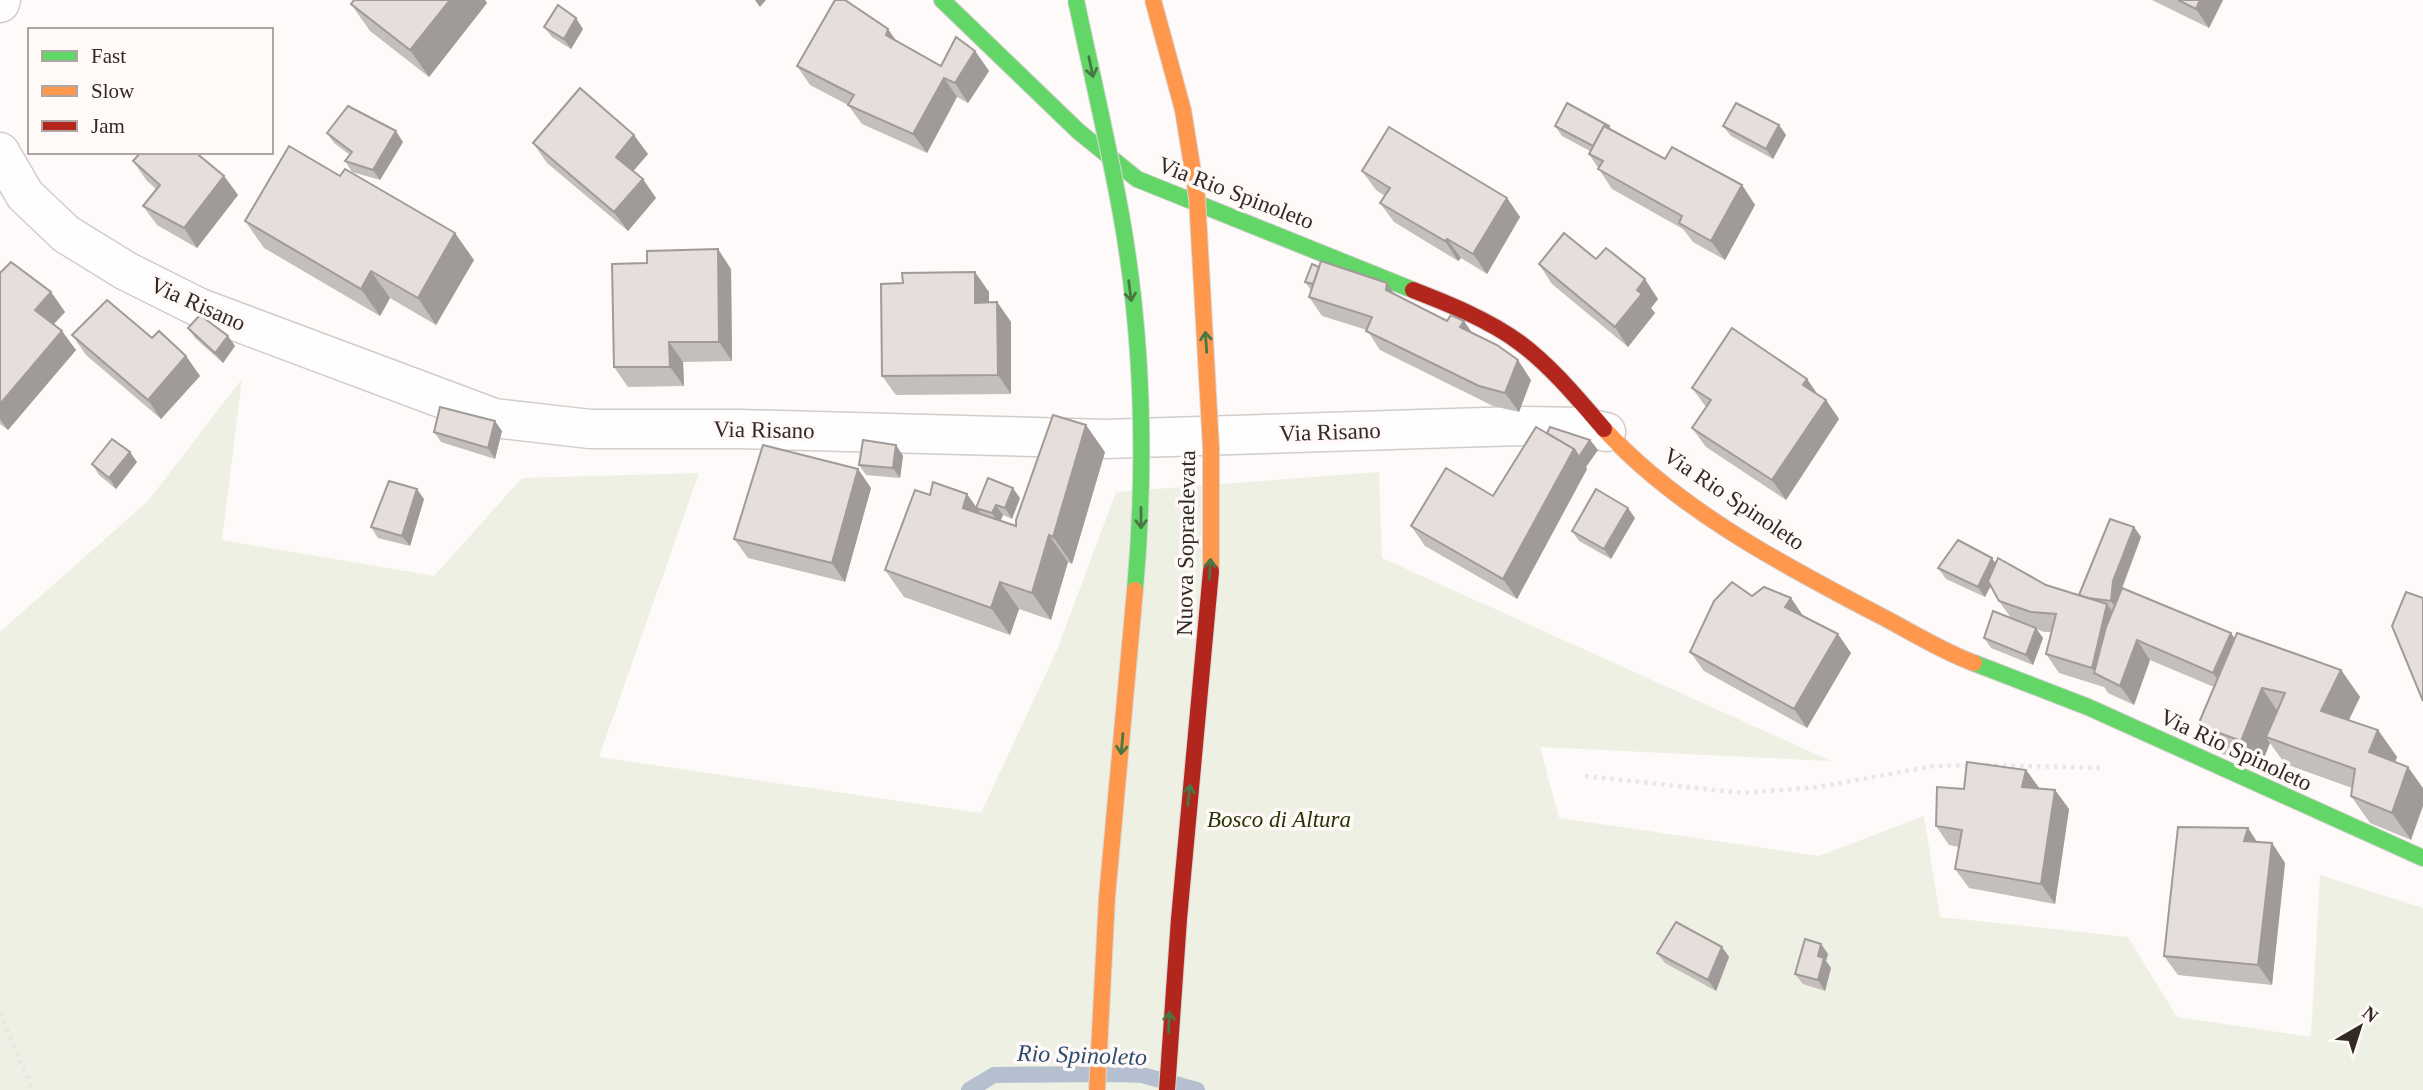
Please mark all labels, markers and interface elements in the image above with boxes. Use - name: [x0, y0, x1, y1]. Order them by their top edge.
- legend: [28, 28, 273, 154]
- text: Fast: [91, 44, 126, 68]
- one-way arrow: [1084, 55, 1098, 78]
- text: Slow: [91, 79, 135, 103]
- text: Jam: [91, 114, 125, 138]
- street label: Via Rio Spinoleto: [1155, 152, 1317, 234]
- street label: Via Risano: [147, 272, 249, 336]
- one-way arrow: [1124, 279, 1137, 301]
- one-way arrow: [1199, 331, 1212, 353]
- street label: Via Risano: [713, 417, 815, 443]
- street label: Via Risano: [1279, 418, 1381, 446]
- street label: Via Rio Spinoleto: [1659, 443, 1809, 555]
- street label: Nuova Sopraelevata: [1172, 450, 1200, 636]
- one-way arrow: [1134, 506, 1147, 529]
- one-way arrow: [1204, 558, 1217, 581]
- street label: Via Rio Spinoleto: [2156, 704, 2316, 796]
- one-way arrow: [1115, 732, 1128, 755]
- one-way arrow: [1183, 784, 1196, 807]
- park label: Bosco di Altura: [1207, 807, 1351, 832]
- north arrow: [2325, 992, 2395, 1062]
- text: N: [2358, 1002, 2383, 1027]
- one-way arrow: [1163, 1011, 1176, 1034]
- water label: Rio Spinoleto: [1016, 1040, 1147, 1070]

